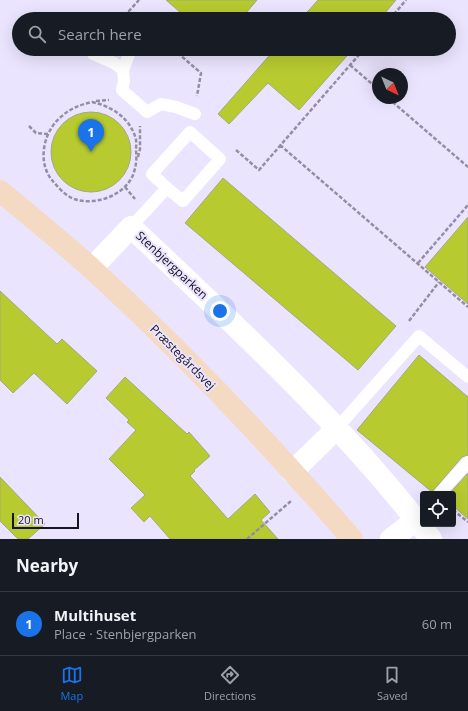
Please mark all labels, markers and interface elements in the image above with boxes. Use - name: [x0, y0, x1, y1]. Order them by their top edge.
- search box: [12, 12, 456, 56]
- icon: search: [26, 23, 48, 45]
- text: Search here: [58, 24, 142, 44]
- north arrow: [372, 68, 408, 104]
- pin: 1: [78, 119, 104, 152]
- street label: Stenbjergparken: [132, 227, 212, 303]
- your location: [210, 301, 230, 321]
- street label: Præstegårdsvej: [147, 321, 219, 393]
- map controls: [420, 491, 456, 527]
- button: locate: [420, 491, 456, 527]
- scale bar: [12, 511, 79, 530]
- text: 20 m: [18, 512, 44, 527]
- text: Nearby: [16, 554, 78, 577]
- text: Multihuset: [54, 605, 136, 625]
- text: 1: [25, 615, 33, 633]
- text: 60 m: [422, 615, 452, 633]
- text: Place · Stenbjergparken: [54, 625, 197, 643]
- tab: Map: [60, 664, 83, 703]
- tab: Directions: [204, 664, 256, 703]
- tab: Saved: [377, 664, 408, 703]

